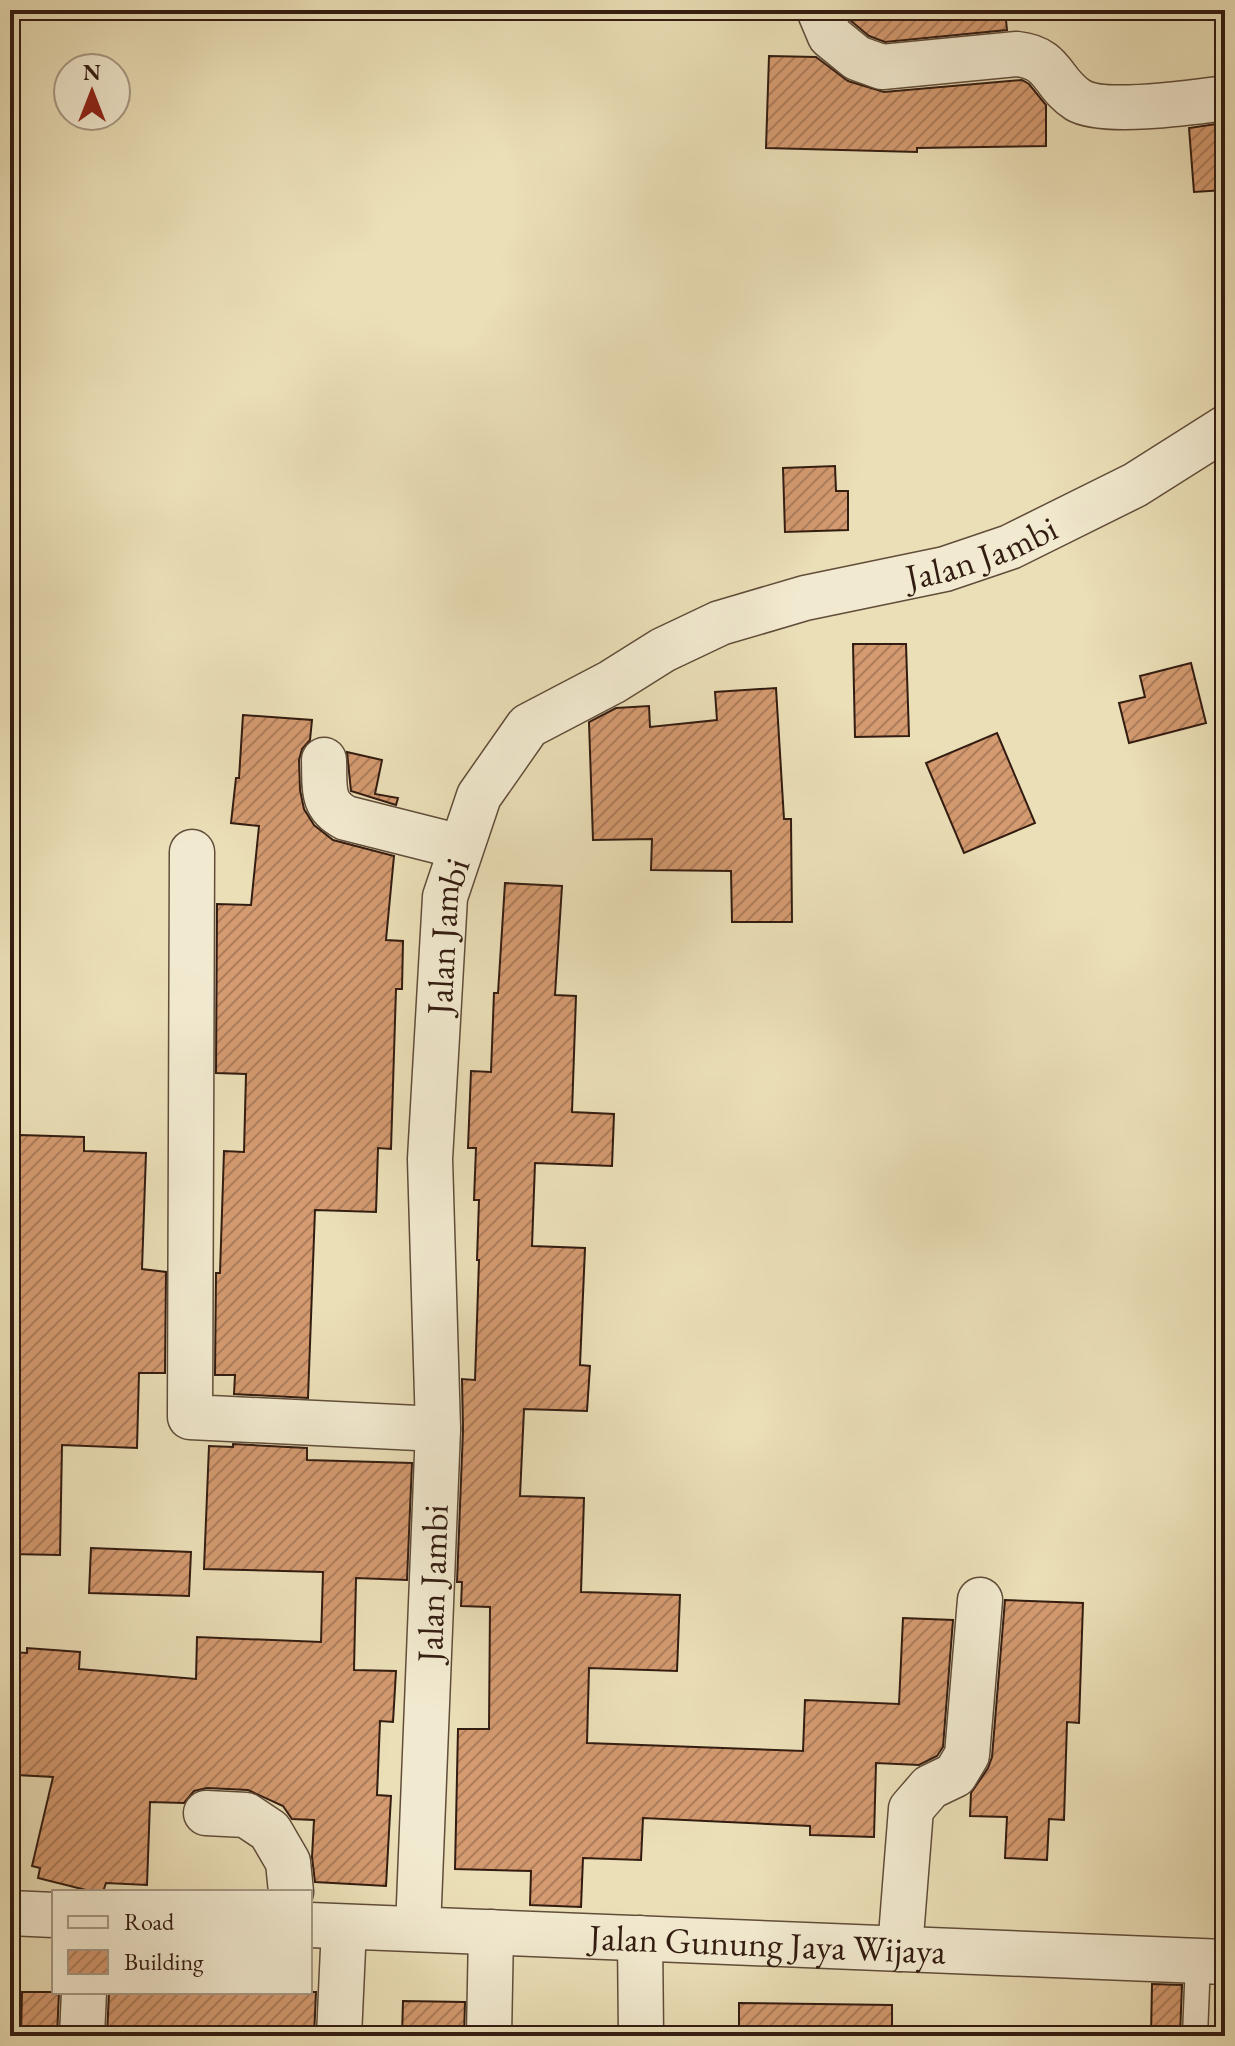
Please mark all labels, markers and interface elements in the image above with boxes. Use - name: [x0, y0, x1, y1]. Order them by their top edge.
- north arrow: [52, 52, 132, 132]
- text: N: [83, 58, 101, 87]
- street label: Jalan Jambi: [899, 504, 1065, 601]
- street label: Jalan Jambi: [415, 851, 480, 1019]
- street label: Jalan Jambi: [405, 1503, 458, 1666]
- legend: [52, 1890, 312, 1994]
- text: Road: [124, 1906, 175, 1937]
- street label: Jalan Gunung Jaya Wijaya: [585, 1913, 948, 1974]
- text: Building: [124, 1946, 204, 1977]

